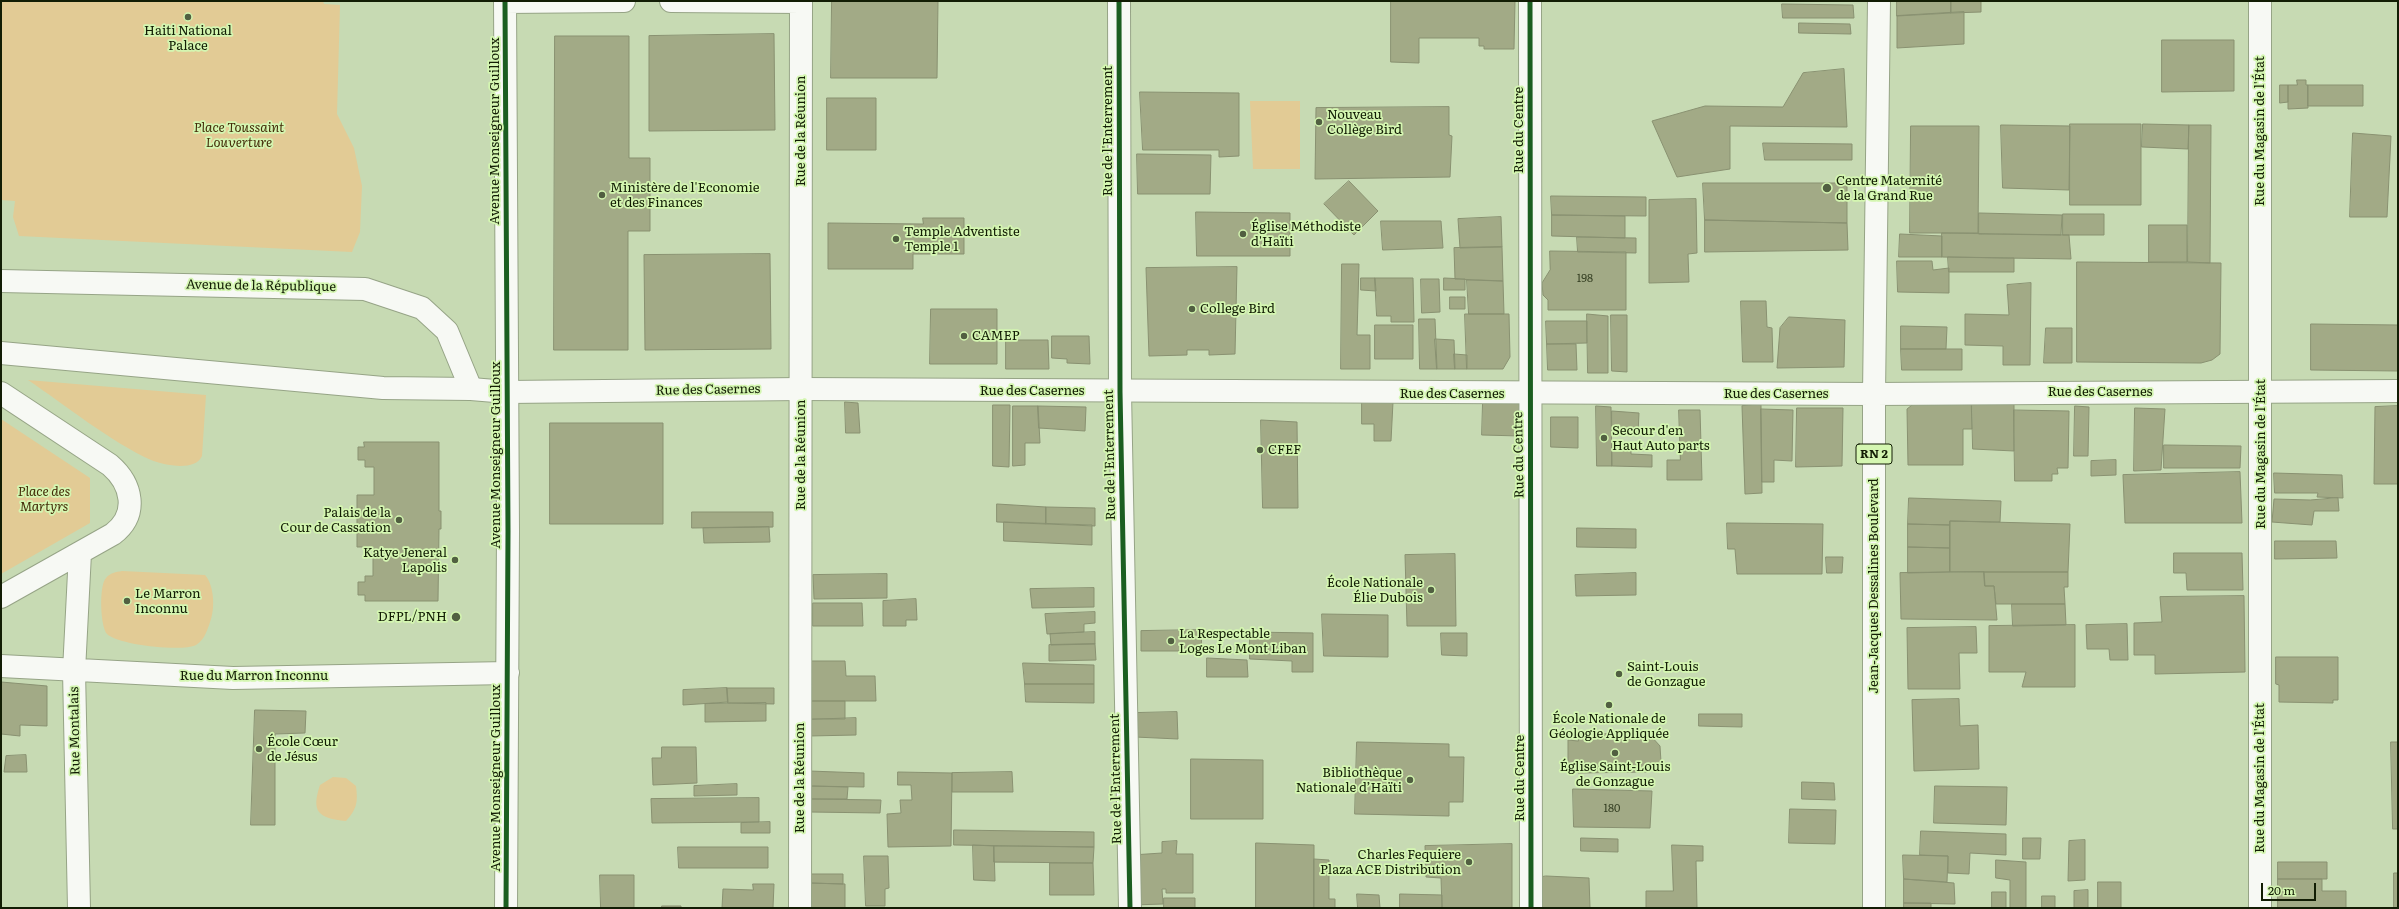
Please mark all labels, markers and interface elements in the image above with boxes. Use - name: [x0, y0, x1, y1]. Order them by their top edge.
- marker: Haiti National Palace: [183, 12, 193, 22]
- place label: Haiti National Palace: [144, 23, 232, 54]
- street label: Avenue Monseigneur Guilloux: [487, 37, 503, 225]
- street label: Rue du Magasin de l'État: [2252, 56, 2268, 206]
- street label: Rue de l'Enterrement: [1100, 66, 1116, 196]
- street label: Rue de la Réunion: [793, 76, 809, 186]
- street label: Rue du Centre: [1511, 87, 1527, 173]
- place label: Nouveau Collège Bird: [1327, 107, 1402, 138]
- marker: Nouveau Collège Bird: [1314, 117, 1324, 127]
- park label: Place Toussaint Louverture: [194, 120, 284, 151]
- place label: Centre Maternité de la Grand Rue: [1836, 173, 1942, 204]
- place label: Ministère de l'Economie et des Finances: [610, 180, 760, 211]
- marker: Centre Maternité de la Grand Rue: [1821, 182, 1833, 194]
- marker: Ministère de l'Economie et des Finances: [597, 190, 607, 200]
- place label: Église Méthodiste d'Haïti: [1251, 219, 1361, 250]
- place label: Temple Adventiste Temple 1: [904, 224, 1020, 255]
- marker: Église Méthodiste d'Haïti: [1238, 229, 1248, 239]
- marker: Temple Adventiste Temple 1: [891, 234, 901, 244]
- house number: 198: [1577, 272, 1593, 286]
- street label: Avenue de la République: [186, 277, 336, 295]
- place label: College Bird: [1200, 301, 1275, 317]
- marker: College Bird: [1187, 304, 1197, 314]
- place label: CAMEP: [972, 328, 1020, 344]
- marker: CAMEP: [959, 331, 969, 341]
- street label: Avenue Monseigneur Guilloux: [488, 361, 504, 549]
- street label: Rue du Magasin de l'État: [2253, 379, 2269, 529]
- street label: Rue des Casernes: [656, 381, 760, 399]
- street label: Rue des Casernes: [980, 383, 1084, 399]
- street label: Rue des Casernes: [2048, 384, 2152, 400]
- street label: Rue des Casernes: [1400, 386, 1504, 402]
- street label: Rue des Casernes: [1724, 386, 1828, 402]
- street label: Rue de l'Enterrement: [1101, 390, 1119, 520]
- street label: Rue de la Réunion: [793, 400, 809, 510]
- street label: Rue du Centre: [1510, 412, 1528, 498]
- place label: Secour d'en Haut Auto parts: [1612, 423, 1710, 454]
- marker: Secour d'en Haut Auto parts: [1599, 433, 1609, 443]
- place label: CFEF: [1268, 442, 1301, 458]
- road number: RN 2: [1856, 444, 1892, 464]
- marker: CFEF: [1255, 445, 1265, 455]
- street label: Jean-Jacques Dessalines Boulevard: [1866, 478, 1882, 694]
- park label: Place des Martyrs: [18, 484, 70, 515]
- place label: Palais de la Cour de Cassation: [280, 505, 391, 536]
- marker: Palais de la Cour de Cassation: [394, 515, 404, 525]
- place label: Katye Jeneral Lapolis: [363, 545, 447, 576]
- marker: Katye Jeneral Lapolis: [450, 555, 460, 565]
- place label: École Nationale Élie Dubois: [1327, 575, 1423, 606]
- marker: École Nationale Élie Dubois: [1426, 585, 1436, 595]
- place label: Le Marron Inconnu: [135, 586, 201, 617]
- marker: Le Marron Inconnu: [122, 596, 132, 606]
- place label: DFPL/PNH: [378, 609, 447, 625]
- marker: DFPL/PNH: [450, 611, 462, 623]
- place label: La Respectable Loges Le Mont Liban: [1179, 626, 1307, 657]
- marker: La Respectable Loges Le Mont Liban: [1166, 636, 1176, 646]
- place label: Saint-Louis de Gonzague: [1627, 659, 1706, 690]
- street label: Rue du Marron Inconnu: [180, 668, 328, 684]
- marker: Saint-Louis de Gonzague: [1614, 669, 1624, 679]
- street label: Avenue Monseigneur Guilloux: [488, 684, 504, 872]
- street label: Rue Montalais: [66, 687, 84, 775]
- marker: École Nationale de Géologie Appliquée: [1604, 700, 1614, 710]
- street label: Rue du Magasin de l'État: [2252, 703, 2268, 853]
- place label: École Nationale de Géologie Appliquée: [1549, 711, 1669, 742]
- street label: Rue de l'Enterrement: [1107, 714, 1125, 844]
- street label: Rue de la Réunion: [792, 723, 808, 833]
- place label: École Cœur de Jésus: [267, 734, 338, 765]
- street label: Rue du Centre: [1512, 735, 1528, 821]
- marker: École Cœur de Jésus: [254, 744, 264, 754]
- marker: Église Saint-Louis de Gonzague: [1610, 748, 1620, 758]
- place label: Église Saint-Louis de Gonzague: [1560, 759, 1670, 790]
- place label: Bibliothèque Nationale d’Haïti: [1296, 765, 1402, 796]
- marker: Bibliothèque Nationale d’Haïti: [1405, 775, 1415, 785]
- house number: 180: [1604, 802, 1620, 816]
- place label: Charles Fequiere Plaza ACE Distribution: [1320, 847, 1461, 878]
- marker: Charles Fequiere Plaza ACE Distribution: [1464, 857, 1474, 867]
- scale bar: [2263, 875, 2318, 901]
- text: 20 m: [2268, 881, 2295, 899]

